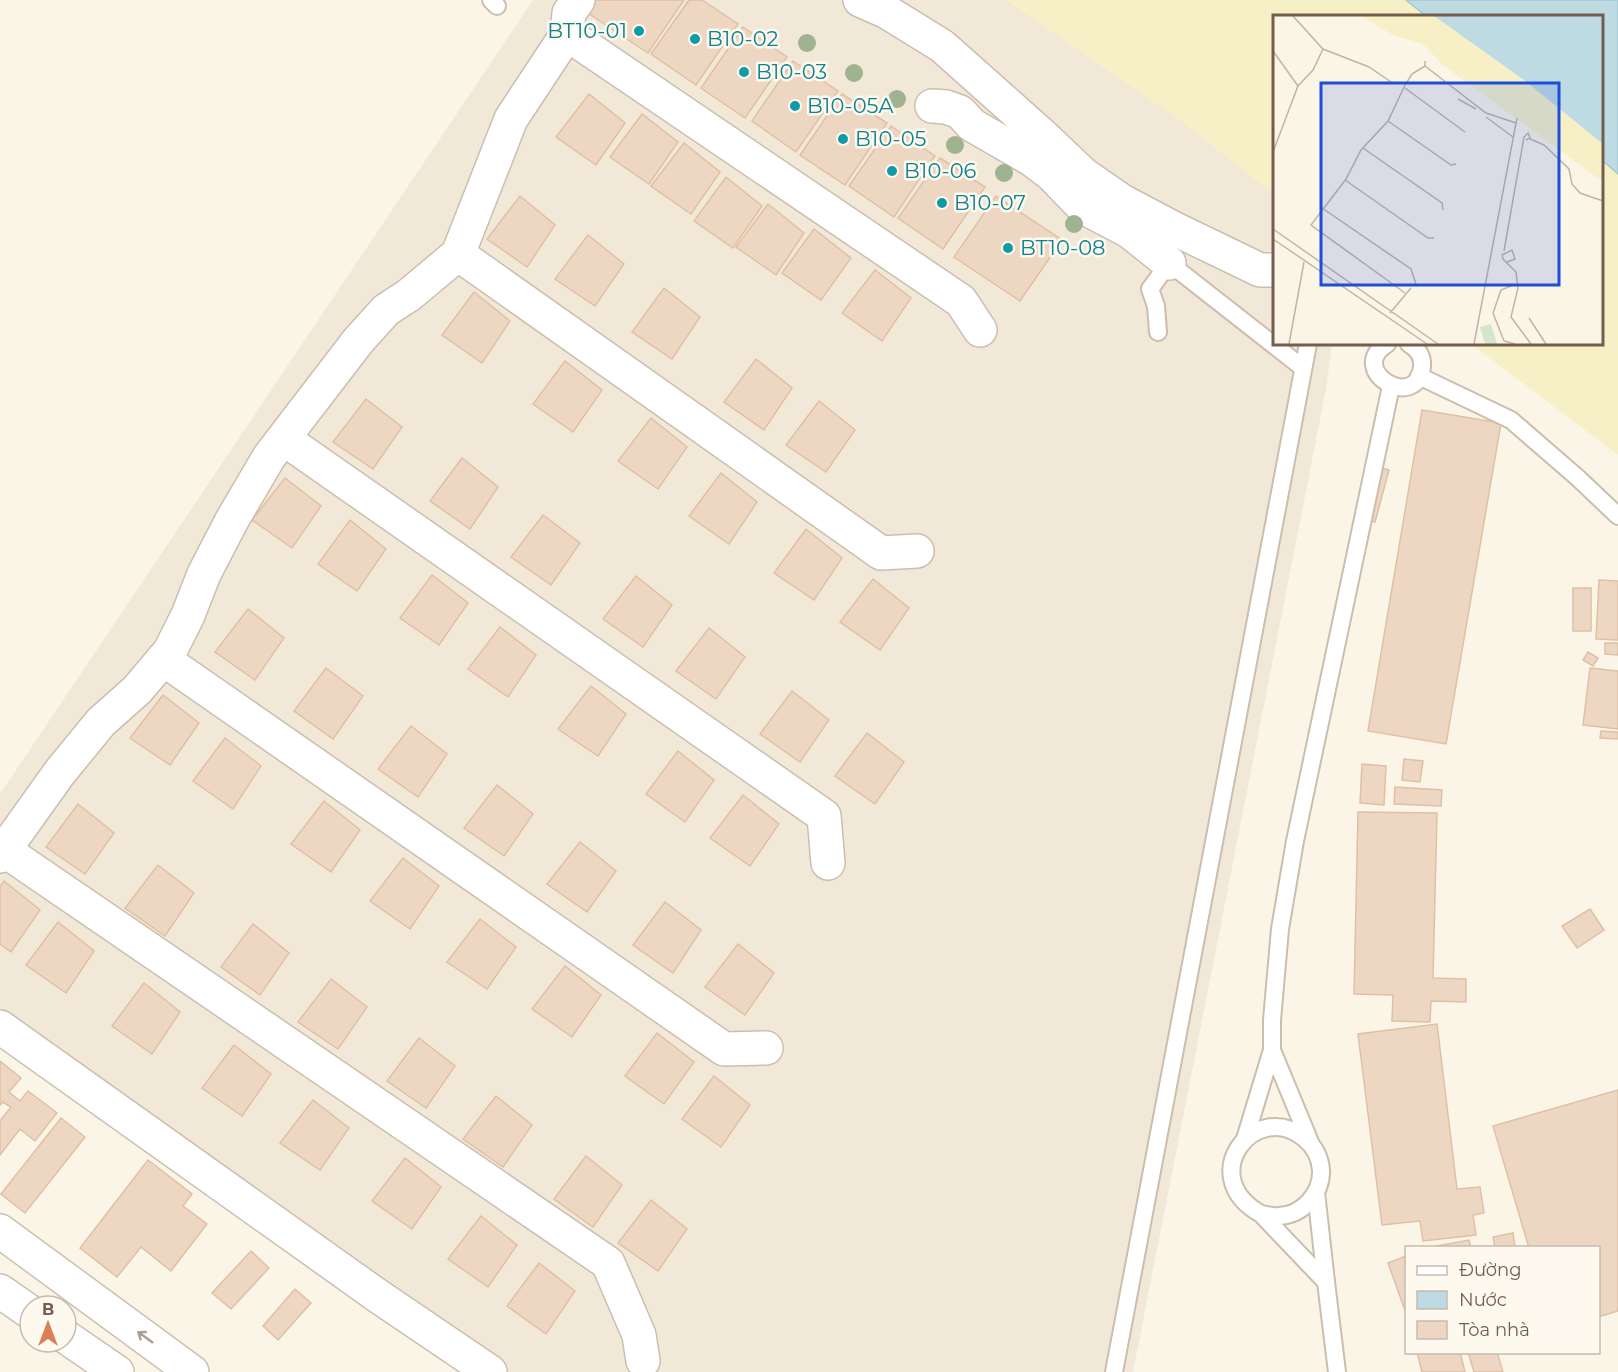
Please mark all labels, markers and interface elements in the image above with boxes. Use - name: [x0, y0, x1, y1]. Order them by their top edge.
- inset map: [1273, 15, 1603, 345]
- place label: BT10-01: [547, 18, 627, 43]
- marker: BT10-01: [632, 24, 646, 38]
- place label: B10-02: [707, 26, 779, 51]
- marker: B10-02: [688, 32, 702, 46]
- place label: B10-03: [756, 59, 827, 84]
- marker: B10-03: [737, 65, 751, 79]
- place label: B10-05A: [807, 93, 894, 118]
- marker: B10-05A: [788, 99, 802, 113]
- place label: B10-05: [855, 126, 927, 151]
- marker: B10-05: [836, 132, 850, 146]
- place label: B10-06: [904, 158, 977, 183]
- marker: B10-06: [885, 164, 899, 178]
- place label: B10-07: [954, 190, 1026, 215]
- marker: B10-07: [935, 196, 949, 210]
- place label: BT10-08: [1020, 235, 1106, 260]
- marker: BT10-08: [1001, 241, 1015, 255]
- legend: [1405, 1246, 1600, 1354]
- text: Đường: [1459, 1259, 1522, 1281]
- text: Nước: [1459, 1289, 1507, 1311]
- north arrow: [18, 1294, 78, 1354]
- text: B: [42, 1300, 54, 1319]
- text: Tòa nhà: [1459, 1319, 1530, 1341]
- one-way arrow: [138, 1331, 154, 1344]

